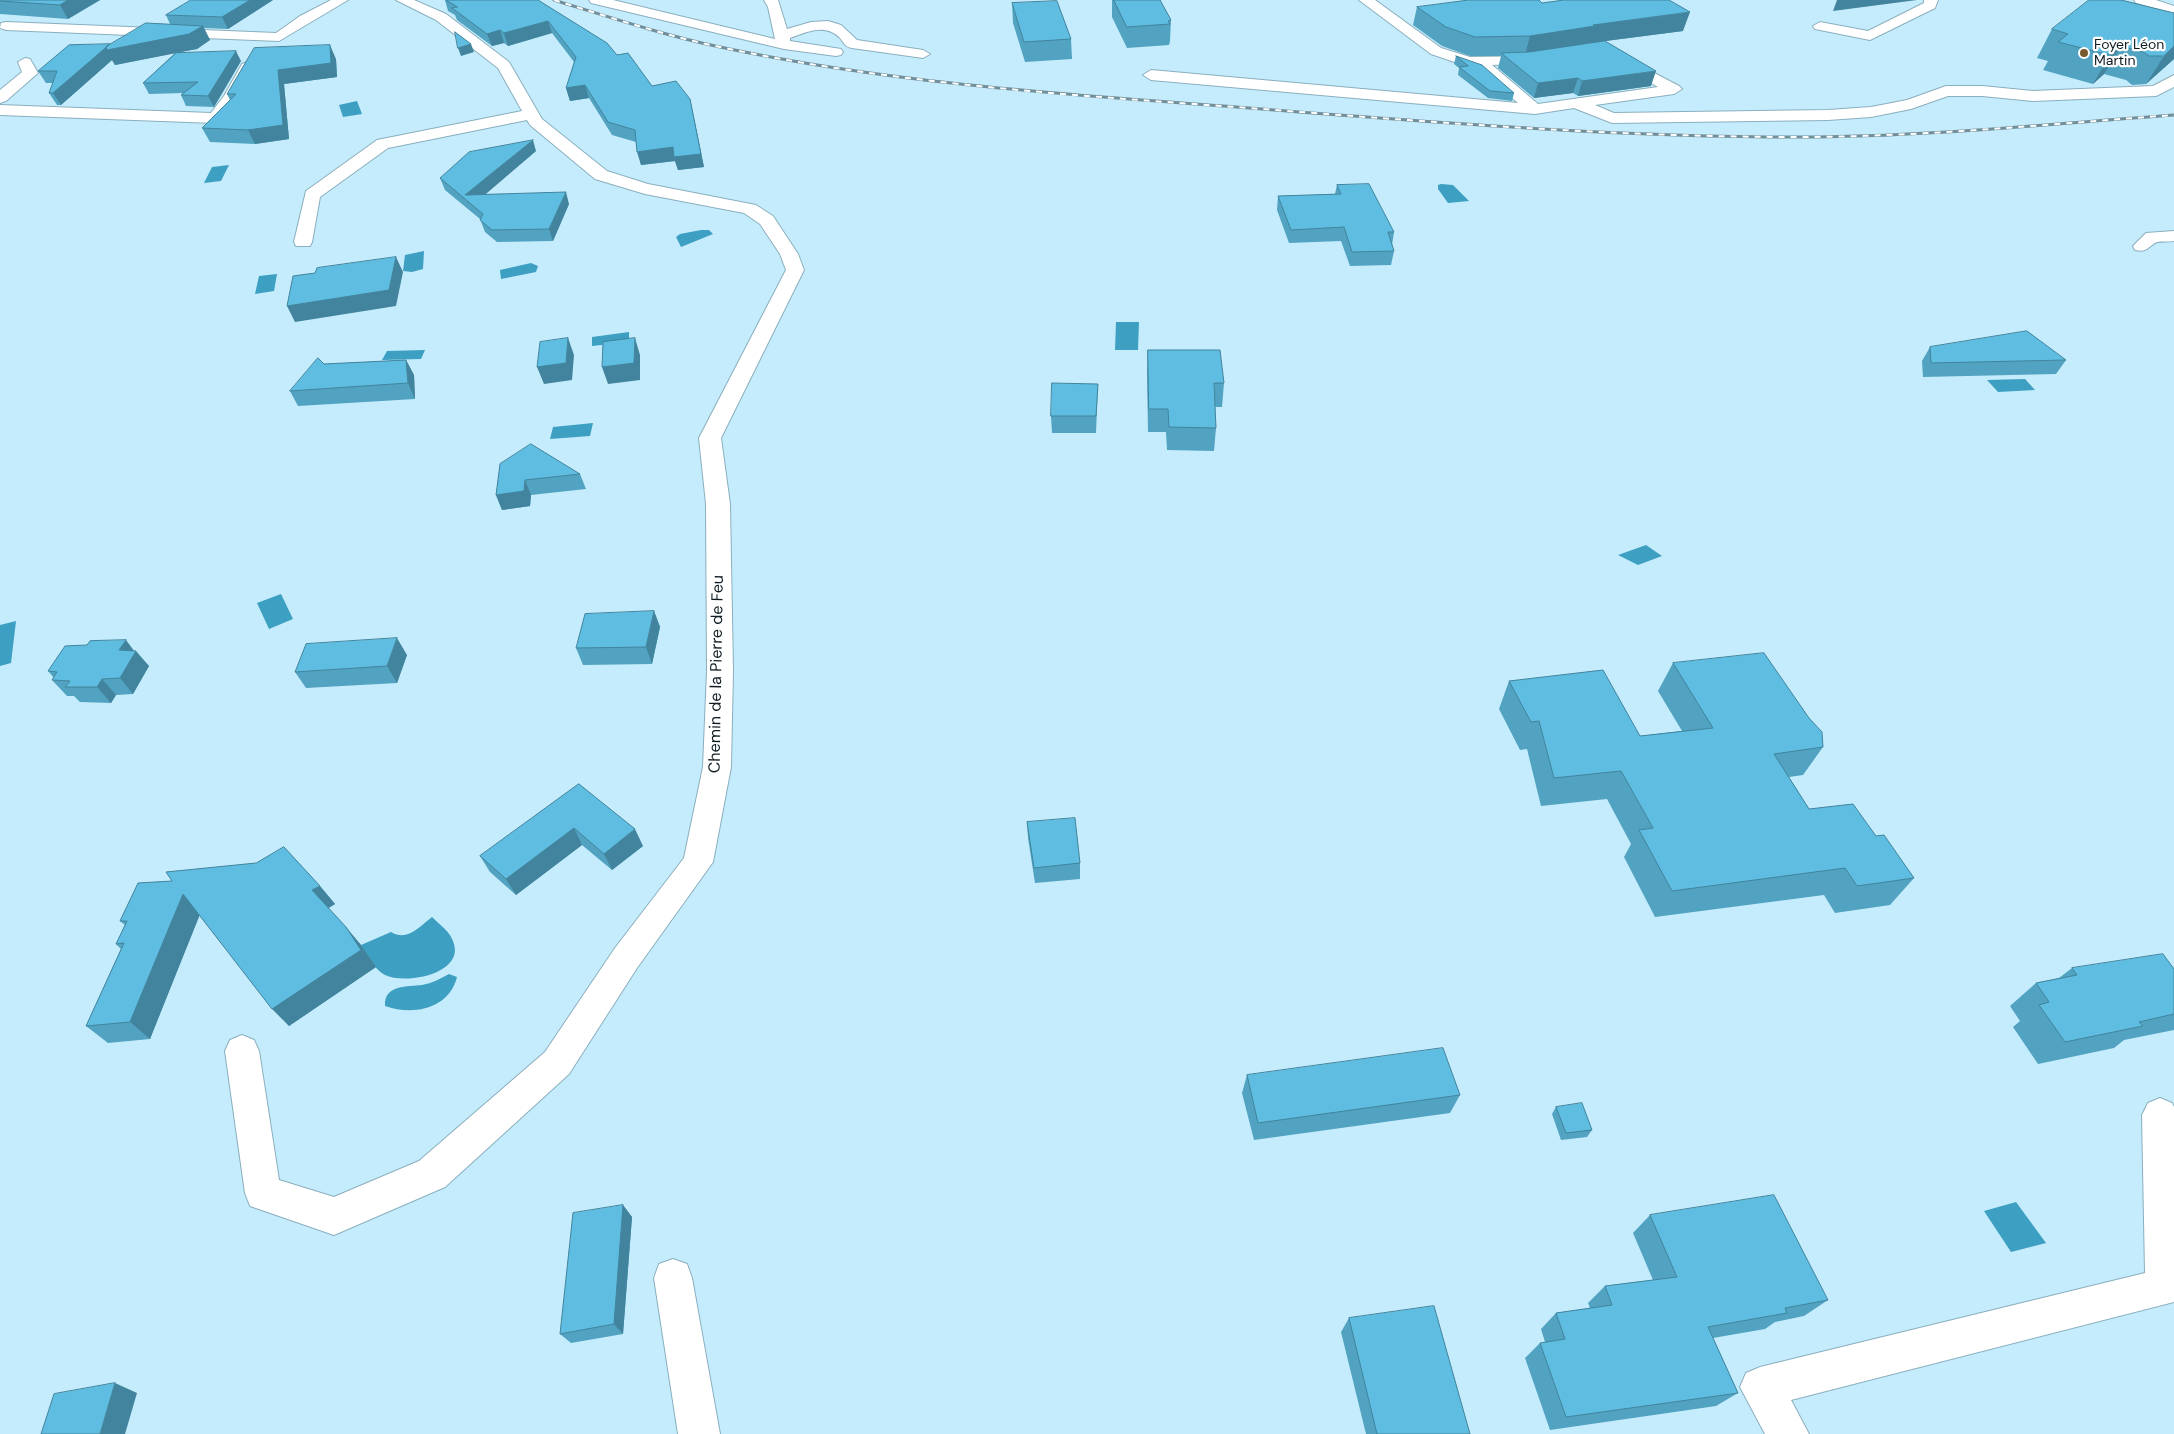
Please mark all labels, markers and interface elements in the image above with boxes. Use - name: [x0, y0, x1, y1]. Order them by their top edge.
- place label: Foyer Léon Martin: [2094, 37, 2164, 70]
- marker: Foyer Léon Martin: [2078, 47, 2090, 59]
- street label: Chemin de la Pierre de Feu: [706, 575, 728, 773]

